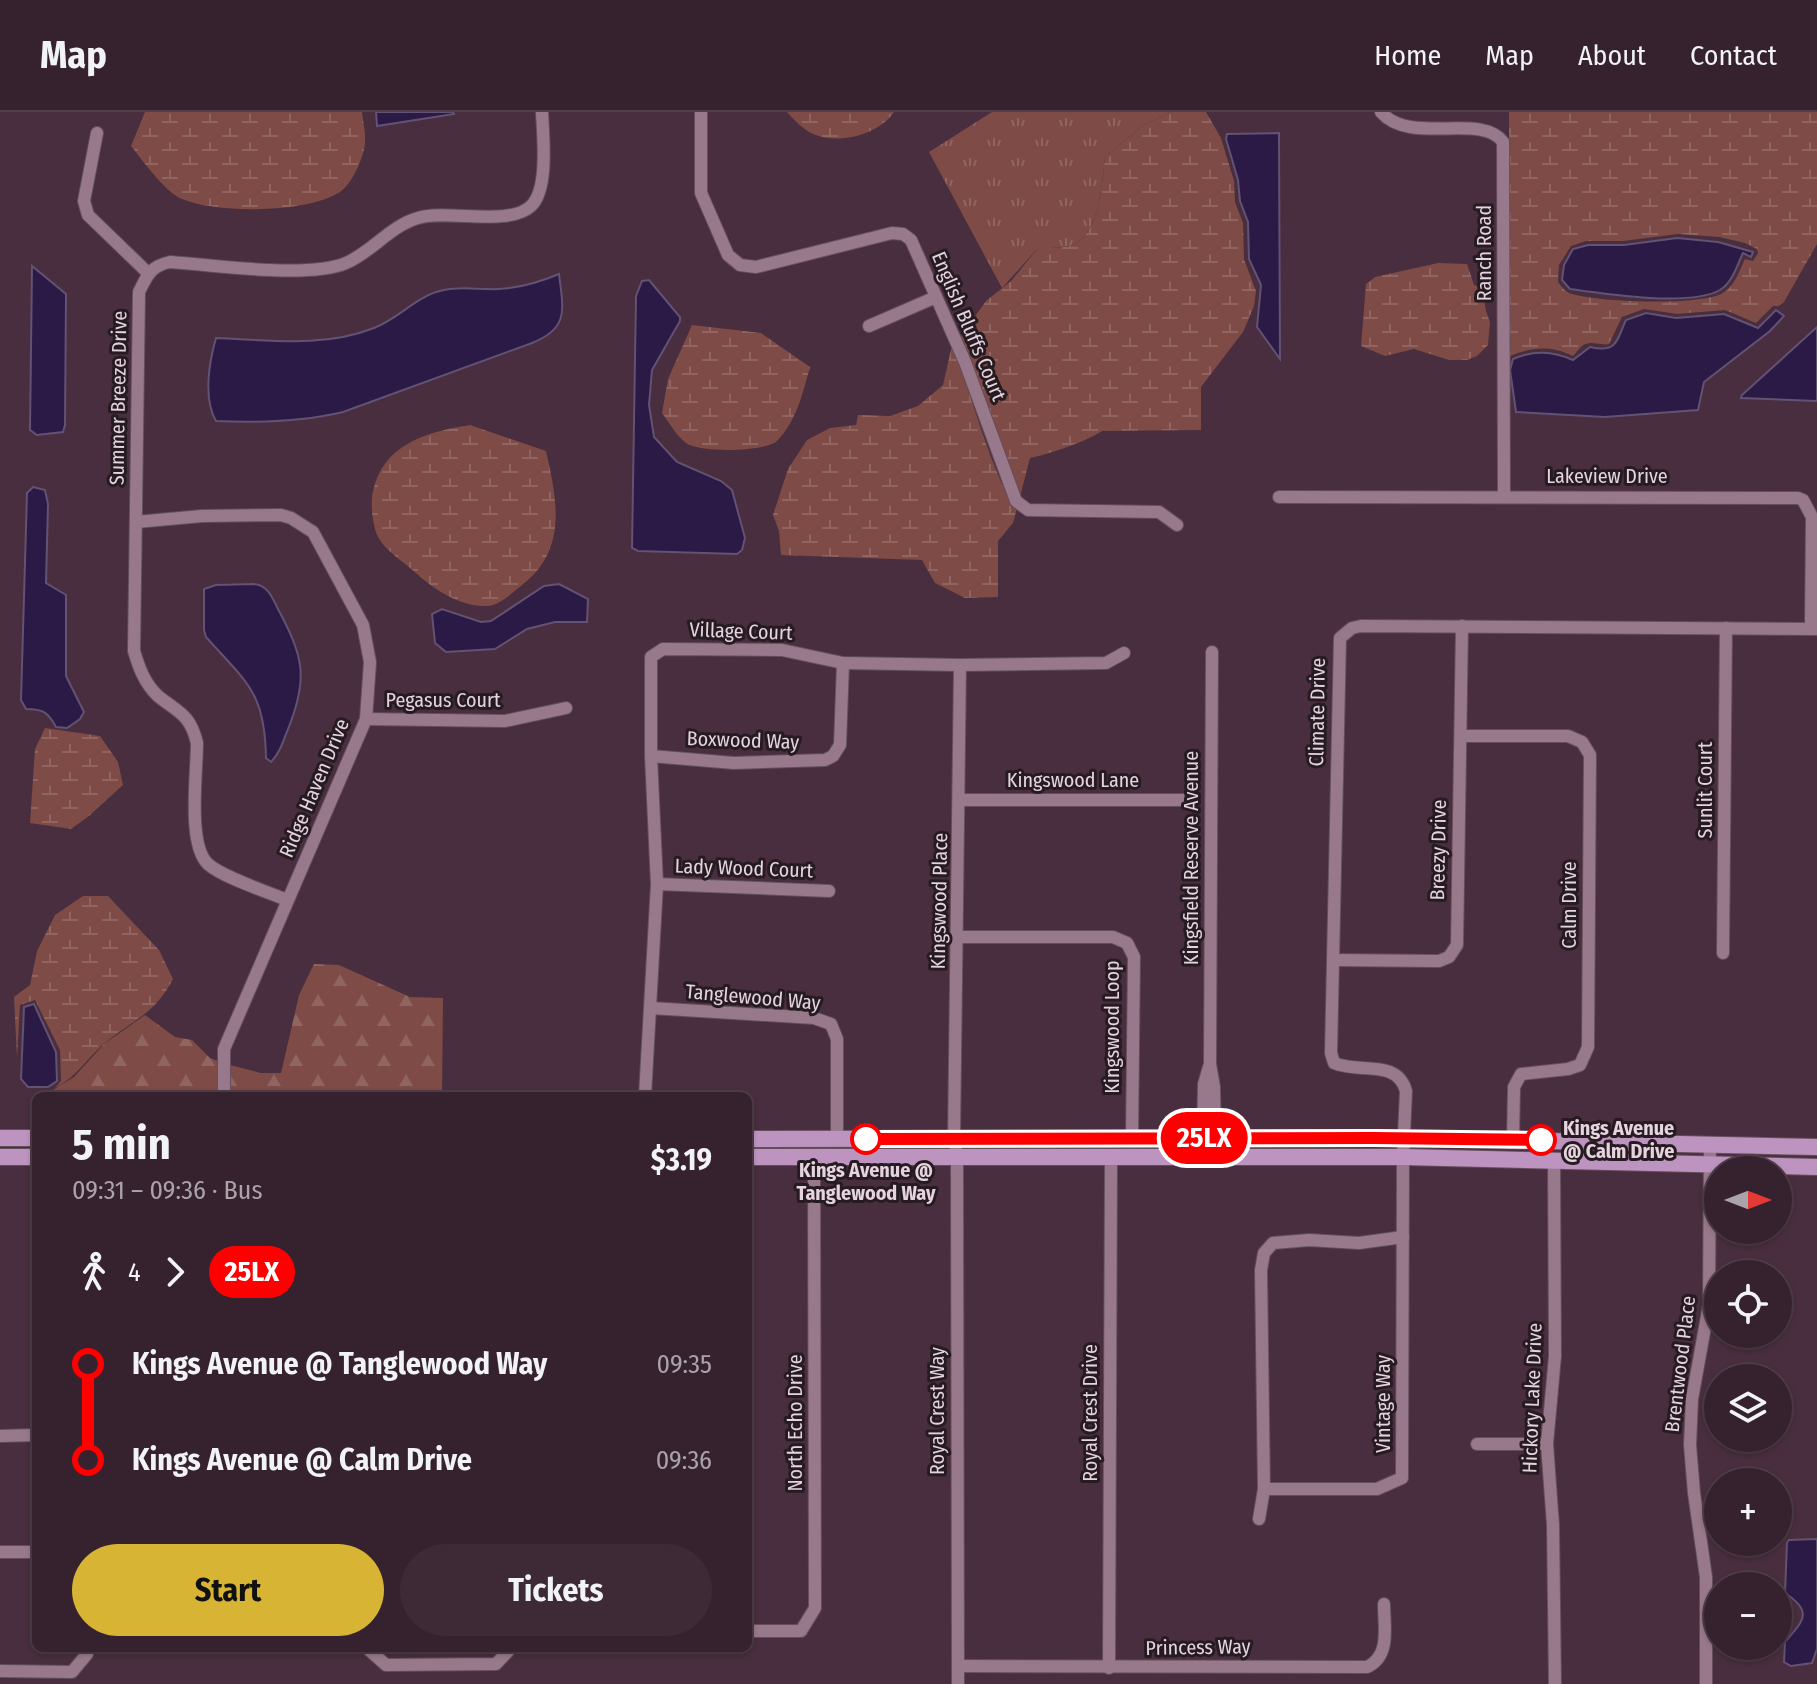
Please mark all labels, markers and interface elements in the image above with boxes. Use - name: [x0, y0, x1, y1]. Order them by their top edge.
- text: Map: [40, 32, 107, 78]
- text: Home: [1374, 39, 1441, 72]
- text: Map: [1485, 39, 1534, 72]
- text: About: [1578, 39, 1646, 72]
- text: Contact: [1690, 39, 1777, 72]
- street label: Ranch Road: [1472, 205, 1496, 301]
- street label: English Bluffs Court: [927, 248, 1011, 405]
- street label: Summer Breeze Drive: [104, 311, 132, 485]
- street label: Lakeview Drive: [1546, 464, 1668, 488]
- street label: Village Court: [689, 617, 793, 645]
- street label: Climate Drive: [1304, 657, 1330, 767]
- street label: Pegasus Court: [386, 688, 501, 712]
- street label: Ridge Haven Drive: [274, 715, 354, 861]
- street label: Boxwood Way: [686, 726, 800, 754]
- street label: Sunlit Court: [1693, 741, 1717, 838]
- street label: Kingsfield Reserve Avenue: [1179, 751, 1203, 965]
- street label: Kingswood Lane: [1007, 768, 1139, 792]
- street label: Breezy Drive: [1425, 799, 1451, 901]
- street label: Kingswood Place: [926, 832, 952, 970]
- street label: Lady Wood Court: [674, 854, 814, 882]
- street label: Calm Drive: [1557, 861, 1581, 949]
- street label: Kingswood Loop: [1100, 960, 1124, 1094]
- street label: Tanglewood Way: [685, 979, 822, 1015]
- line badge: 25LX: [1148, 1112, 1260, 1164]
- place label: Kings Avenue @ Calm Drive: [1563, 1116, 1674, 1163]
- text: 5 min: [72, 1118, 171, 1171]
- text: 25LX: [1177, 1121, 1231, 1154]
- marker: Kings Avenue @ Tanglewood Way: [851, 1124, 881, 1154]
- marker: Kings Avenue @ Calm Drive: [1526, 1125, 1556, 1155]
- text: $3.19: [651, 1142, 712, 1178]
- north arrow: [1704, 1156, 1792, 1244]
- map controls: [1704, 1156, 1792, 1660]
- place label: Kings Avenue @ Tanglewood Way: [797, 1158, 936, 1205]
- text: 09:31 – 09:36 · Bus: [72, 1175, 263, 1206]
- icon: walk: [72, 1250, 116, 1294]
- icon: forward: [153, 1250, 197, 1294]
- text: 25LX: [225, 1255, 279, 1288]
- text: 4: [128, 1257, 141, 1288]
- button: locate: [1704, 1260, 1792, 1348]
- street label: Brentwood Place: [1660, 1294, 1700, 1434]
- street label: Hickory Lake Drive: [1517, 1322, 1547, 1474]
- street label: Royal Crest Drive: [1078, 1344, 1102, 1482]
- text: Kings Avenue @ Tanglewood Way: [132, 1346, 547, 1382]
- street label: Royal Crest Way: [925, 1347, 949, 1475]
- text: 09:35: [657, 1349, 712, 1380]
- street label: North Echo Drive: [783, 1354, 807, 1492]
- street label: Vintage Way: [1371, 1355, 1395, 1453]
- button: layers: [1704, 1364, 1792, 1452]
- text: Kings Avenue @ Calm Drive: [132, 1442, 472, 1478]
- text: 09:36: [656, 1445, 712, 1476]
- button: +: [1704, 1468, 1792, 1556]
- button: Start: [72, 1544, 384, 1636]
- button: Tickets: [400, 1544, 712, 1636]
- button: −: [1704, 1572, 1792, 1660]
- street label: Princess Way: [1145, 1634, 1251, 1660]

